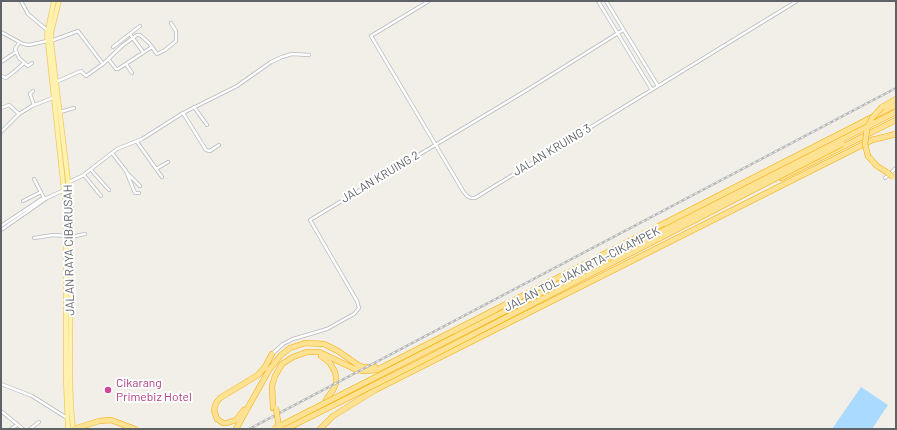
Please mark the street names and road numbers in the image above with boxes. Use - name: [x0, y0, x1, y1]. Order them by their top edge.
- street label: JALAN KRUING 3: [510, 121, 594, 179]
- street label: JALAN KRUING 2: [338, 148, 422, 206]
- street label: JALAN RAYA CIBARUSAH: [61, 184, 77, 316]
- street label: JALAN TOL JAKARTA–CIKAMPEK: [502, 223, 662, 315]

